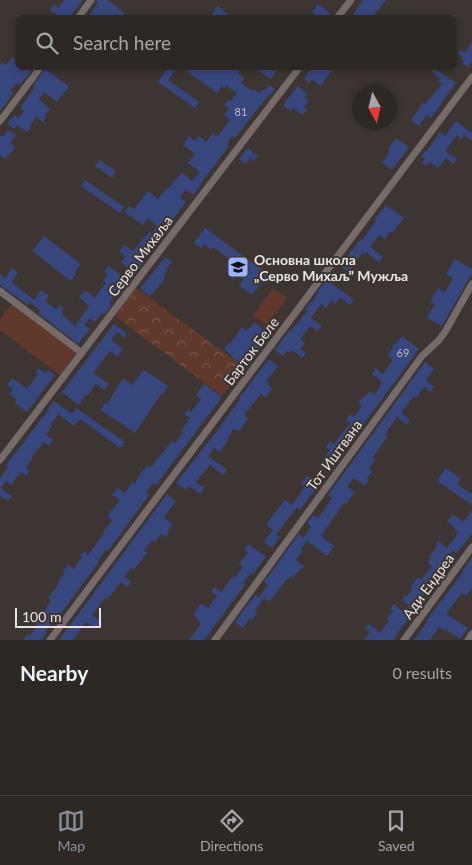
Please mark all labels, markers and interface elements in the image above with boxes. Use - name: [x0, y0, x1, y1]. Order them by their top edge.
- search box: [15, 15, 457, 70]
- icon: search: [33, 29, 61, 57]
- text: Search here: [73, 31, 171, 54]
- north arrow: [352, 85, 397, 130]
- house number: 81: [235, 105, 247, 118]
- street label: Серво Михаља: [104, 212, 176, 300]
- place label: Основна школа „Серво Михаљ” Мужља: [254, 251, 408, 284]
- school or university icon: Основна школа „Серво Михаљ” Мужља: [226, 255, 250, 279]
- street label: Барток Беле: [220, 314, 282, 388]
- house number: 69: [397, 346, 409, 359]
- street label: Тот Иштвана: [303, 416, 365, 493]
- street label: Ади Ендреа: [399, 550, 457, 622]
- scale bar: [15, 605, 101, 628]
- text: 100 m: [22, 608, 61, 625]
- text: Nearby: [20, 660, 88, 685]
- text: 0 results: [392, 663, 452, 682]
- tab: Map: [57, 807, 85, 854]
- tab: Directions: [200, 807, 263, 854]
- tab: Saved: [378, 807, 415, 854]

